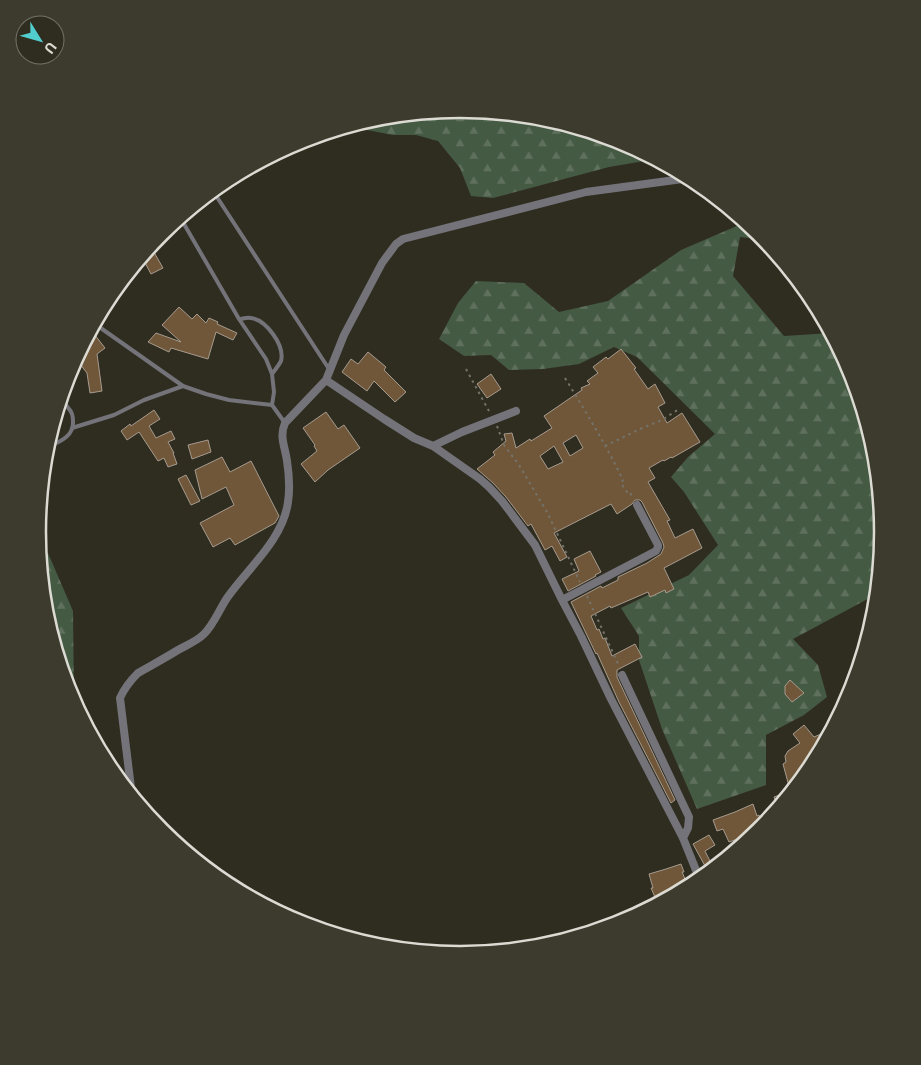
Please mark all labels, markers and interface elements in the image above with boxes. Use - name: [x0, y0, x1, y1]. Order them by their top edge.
- north arrow: [15, 15, 65, 65]
- text: U: [41, 39, 60, 57]

